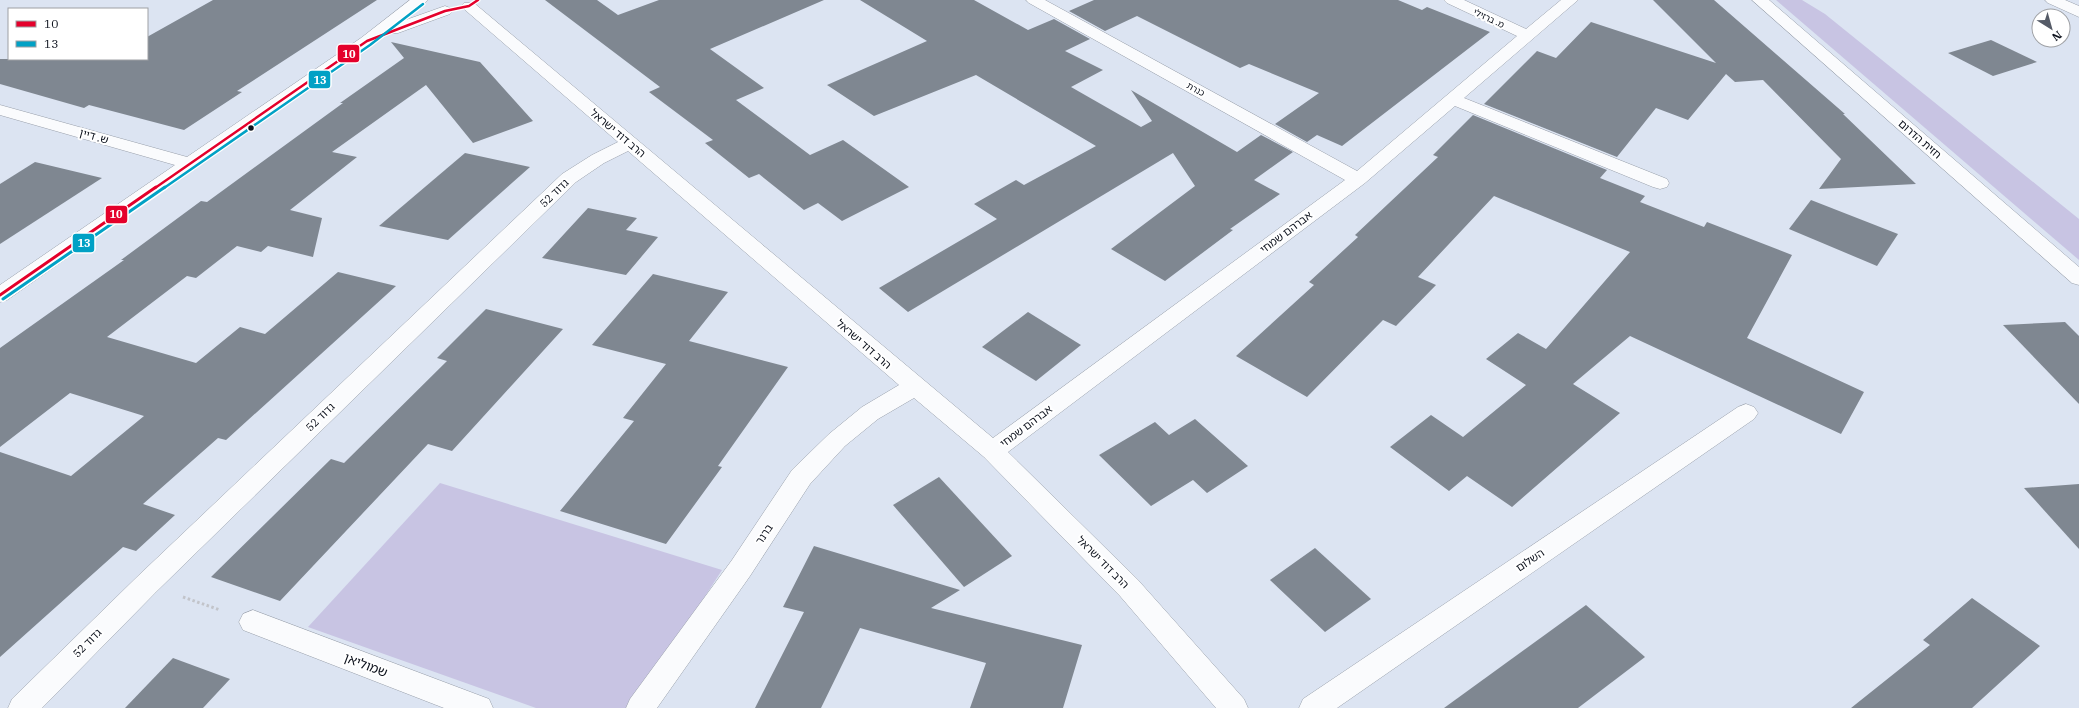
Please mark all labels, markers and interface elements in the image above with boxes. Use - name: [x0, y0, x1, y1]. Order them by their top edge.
- street label: מ. ברזילי: [1472, 6, 1506, 30]
- legend: [8, 8, 148, 60]
- north arrow: [2031, 8, 2071, 48]
- text: 10: [44, 16, 58, 31]
- text: N: [2049, 28, 2065, 44]
- text: 13: [44, 36, 58, 51]
- line badge: 10: [337, 44, 360, 63]
- text: 10: [342, 47, 356, 61]
- line badge: 13: [308, 70, 331, 89]
- text: 13: [313, 73, 327, 87]
- street label: כנרת: [1185, 80, 1207, 99]
- street label: הרב דוד ישראל: [587, 106, 649, 160]
- street label: חזית הדרום: [1895, 116, 1945, 162]
- unlabelled marker: [246, 123, 256, 133]
- street label: ש. דיין: [78, 125, 110, 147]
- street label: גדוד 52: [537, 176, 571, 210]
- line badge: 10: [105, 205, 128, 224]
- text: 10: [109, 207, 123, 221]
- street label: אברהם שמחי: [1257, 208, 1315, 256]
- line badge: 13: [72, 233, 95, 253]
- text: 13: [77, 236, 91, 250]
- street label: הרב דוד ישראל: [834, 316, 894, 372]
- street label: גדוד 52: [303, 400, 337, 434]
- street label: אברהם שמחי: [997, 402, 1055, 450]
- street label: ברנר: [752, 521, 776, 547]
- street label: הרב דוד ישראל: [1074, 533, 1132, 591]
- street label: השלום: [1513, 545, 1547, 575]
- street label: גדוד 52: [70, 626, 104, 660]
- street label: שמוליאן: [342, 649, 390, 681]

